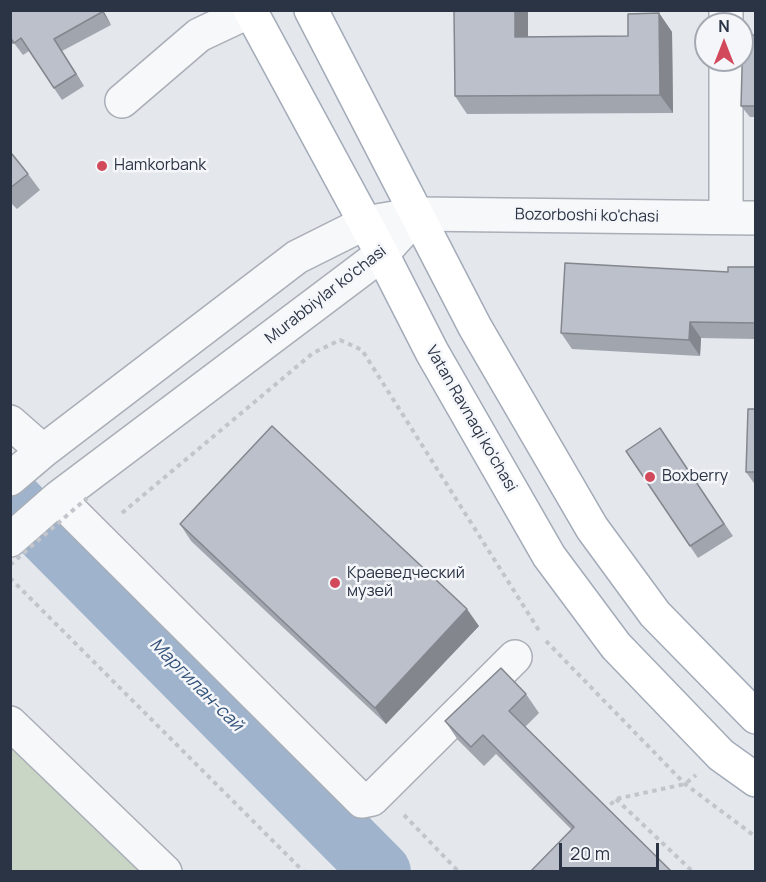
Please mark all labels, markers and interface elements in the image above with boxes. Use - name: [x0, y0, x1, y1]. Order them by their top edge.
- north arrow: [694, 12, 754, 72]
- text: N: [718, 15, 730, 37]
- place label: Hamkorbank: [114, 156, 206, 176]
- marker: Hamkorbank: [95, 159, 109, 173]
- street label: Bozorboshi ko'chasi: [515, 205, 659, 227]
- street label: Murabbiylar ko'chasi: [262, 242, 390, 348]
- street label: Vatan Ravnaqi ko'chasi: [421, 342, 521, 496]
- place label: Boxberry: [662, 467, 728, 487]
- marker: Boxberry: [643, 470, 657, 484]
- place label: Краеведческий музей: [347, 564, 465, 602]
- marker: Краеведческий музей: [328, 576, 342, 590]
- water label: Маргилан-сай: [145, 634, 247, 736]
- scale bar: [562, 831, 662, 869]
- text: 20 m: [570, 841, 610, 865]

